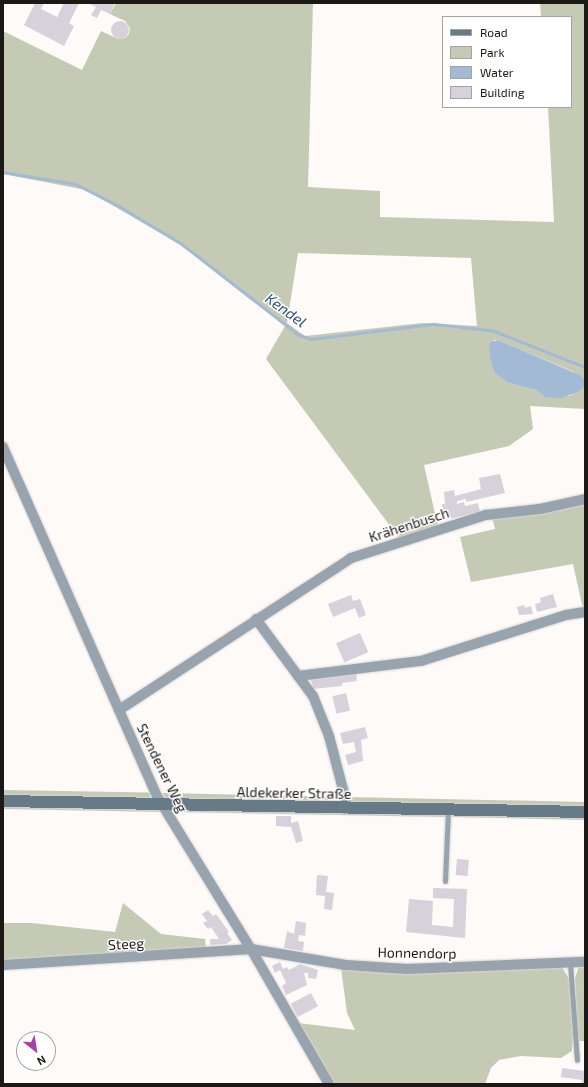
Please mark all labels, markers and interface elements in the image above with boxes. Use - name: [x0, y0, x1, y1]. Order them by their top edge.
- legend: [442, 16, 572, 108]
- text: Road: [480, 25, 508, 39]
- text: Park: [480, 45, 505, 59]
- text: Water: [480, 65, 514, 79]
- text: Building: [480, 85, 524, 99]
- water label: Kendel: [262, 289, 310, 331]
- street label: Krähenbusch: [367, 504, 451, 546]
- street label: Stendener Weg: [133, 721, 191, 815]
- street label: Aldekerker Straße: [236, 784, 352, 802]
- street label: Steeg: [108, 935, 144, 953]
- street label: Honnendorp: [377, 944, 457, 962]
- north arrow: [16, 1031, 56, 1071]
- text: N: [35, 1053, 48, 1069]

